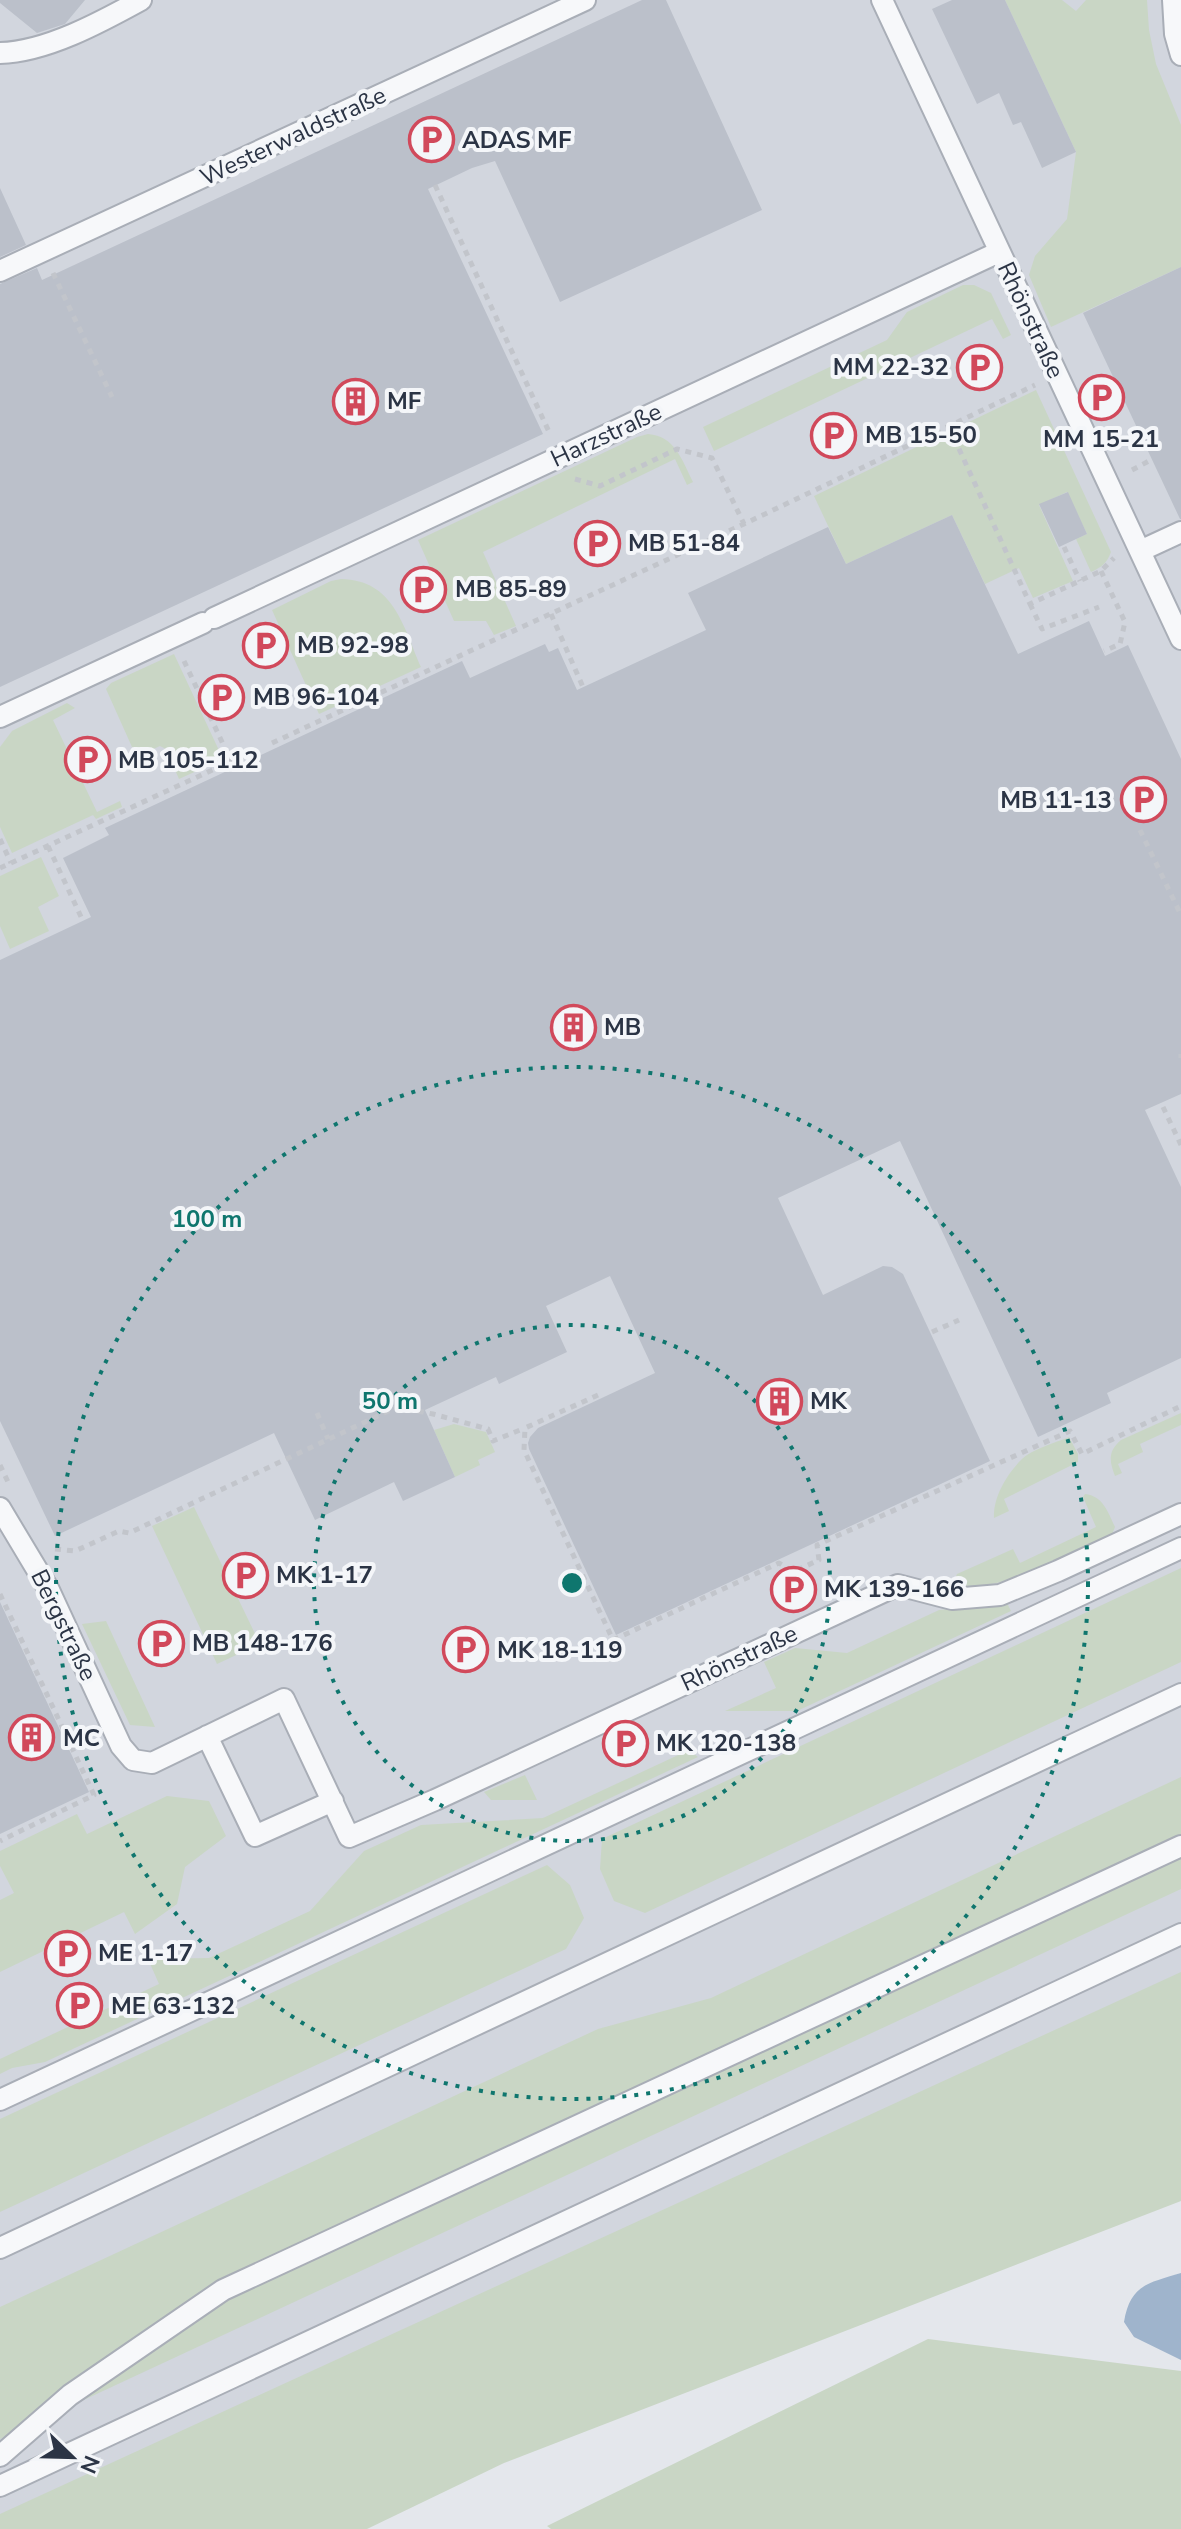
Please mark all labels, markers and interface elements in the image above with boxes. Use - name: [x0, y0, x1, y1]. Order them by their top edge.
- street label: Westerwaldstraße: [195, 79, 391, 193]
- parking icon: ADAS MF: [407, 116, 455, 164]
- place label: ADAS MF: [462, 124, 571, 156]
- street label: Rhönstraße: [990, 256, 1072, 384]
- parking icon: MM 22-32: [956, 343, 1004, 391]
- place label: MM 22-32: [833, 351, 949, 383]
- parking icon: MM 15-21: [1077, 373, 1125, 421]
- building icon: MF: [332, 377, 380, 425]
- place label: MF: [387, 385, 421, 417]
- street label: Harzstraße: [545, 395, 667, 475]
- parking icon: MB 15-50: [810, 411, 858, 459]
- place label: MB 15-50: [865, 419, 977, 451]
- place label: MM 15-21: [1043, 423, 1159, 455]
- parking icon: MB 51-84: [573, 519, 621, 567]
- place label: MB 51-84: [628, 527, 740, 559]
- parking icon: MB 85-89: [400, 565, 448, 613]
- place label: MB 85-89: [455, 573, 567, 605]
- parking icon: MB 92-98: [242, 621, 290, 669]
- place label: MB 92-98: [297, 629, 409, 661]
- parking icon: MB 96-104: [198, 673, 246, 721]
- place label: MB 96-104: [253, 681, 379, 713]
- parking icon: MB 105-112: [63, 736, 111, 784]
- place label: MB 105-112: [118, 744, 259, 776]
- parking icon: MB 11-13: [1119, 776, 1167, 824]
- place label: MB 11-13: [1000, 784, 1112, 816]
- building icon: MB: [549, 1003, 597, 1051]
- place label: MB: [604, 1011, 641, 1043]
- text: 100 m: [172, 1203, 242, 1235]
- building icon: MK: [755, 1377, 803, 1425]
- text: 50 m: [362, 1385, 418, 1417]
- place label: MK: [810, 1385, 848, 1417]
- parking icon: MK 1-17: [221, 1551, 269, 1599]
- place label: MK 1-17: [276, 1559, 373, 1591]
- street label: Bergstraße: [23, 1564, 105, 1686]
- parking icon: MK 139-166: [769, 1565, 817, 1613]
- centre of rings: [558, 1569, 586, 1597]
- place label: MK 139-166: [824, 1573, 964, 1605]
- street label: Rhönstraße: [675, 1617, 803, 1699]
- parking icon: MB 148-176: [137, 1619, 185, 1667]
- parking icon: MK 18-119: [442, 1626, 490, 1674]
- place label: MB 148-176: [192, 1627, 333, 1659]
- place label: MK 18-119: [497, 1634, 623, 1666]
- building icon: MC: [8, 1714, 56, 1762]
- parking icon: MK 120-138: [601, 1719, 649, 1767]
- place label: MC: [63, 1722, 100, 1754]
- place label: MK 120-138: [656, 1727, 796, 1759]
- parking icon: ME 1-17: [43, 1929, 91, 1977]
- place label: ME 1-17: [98, 1937, 193, 1969]
- parking icon: ME 63-132: [56, 1982, 104, 2030]
- place label: ME 63-132: [111, 1990, 235, 2022]
- north arrow: [32, 2417, 112, 2497]
- text: N: [72, 2451, 107, 2478]

